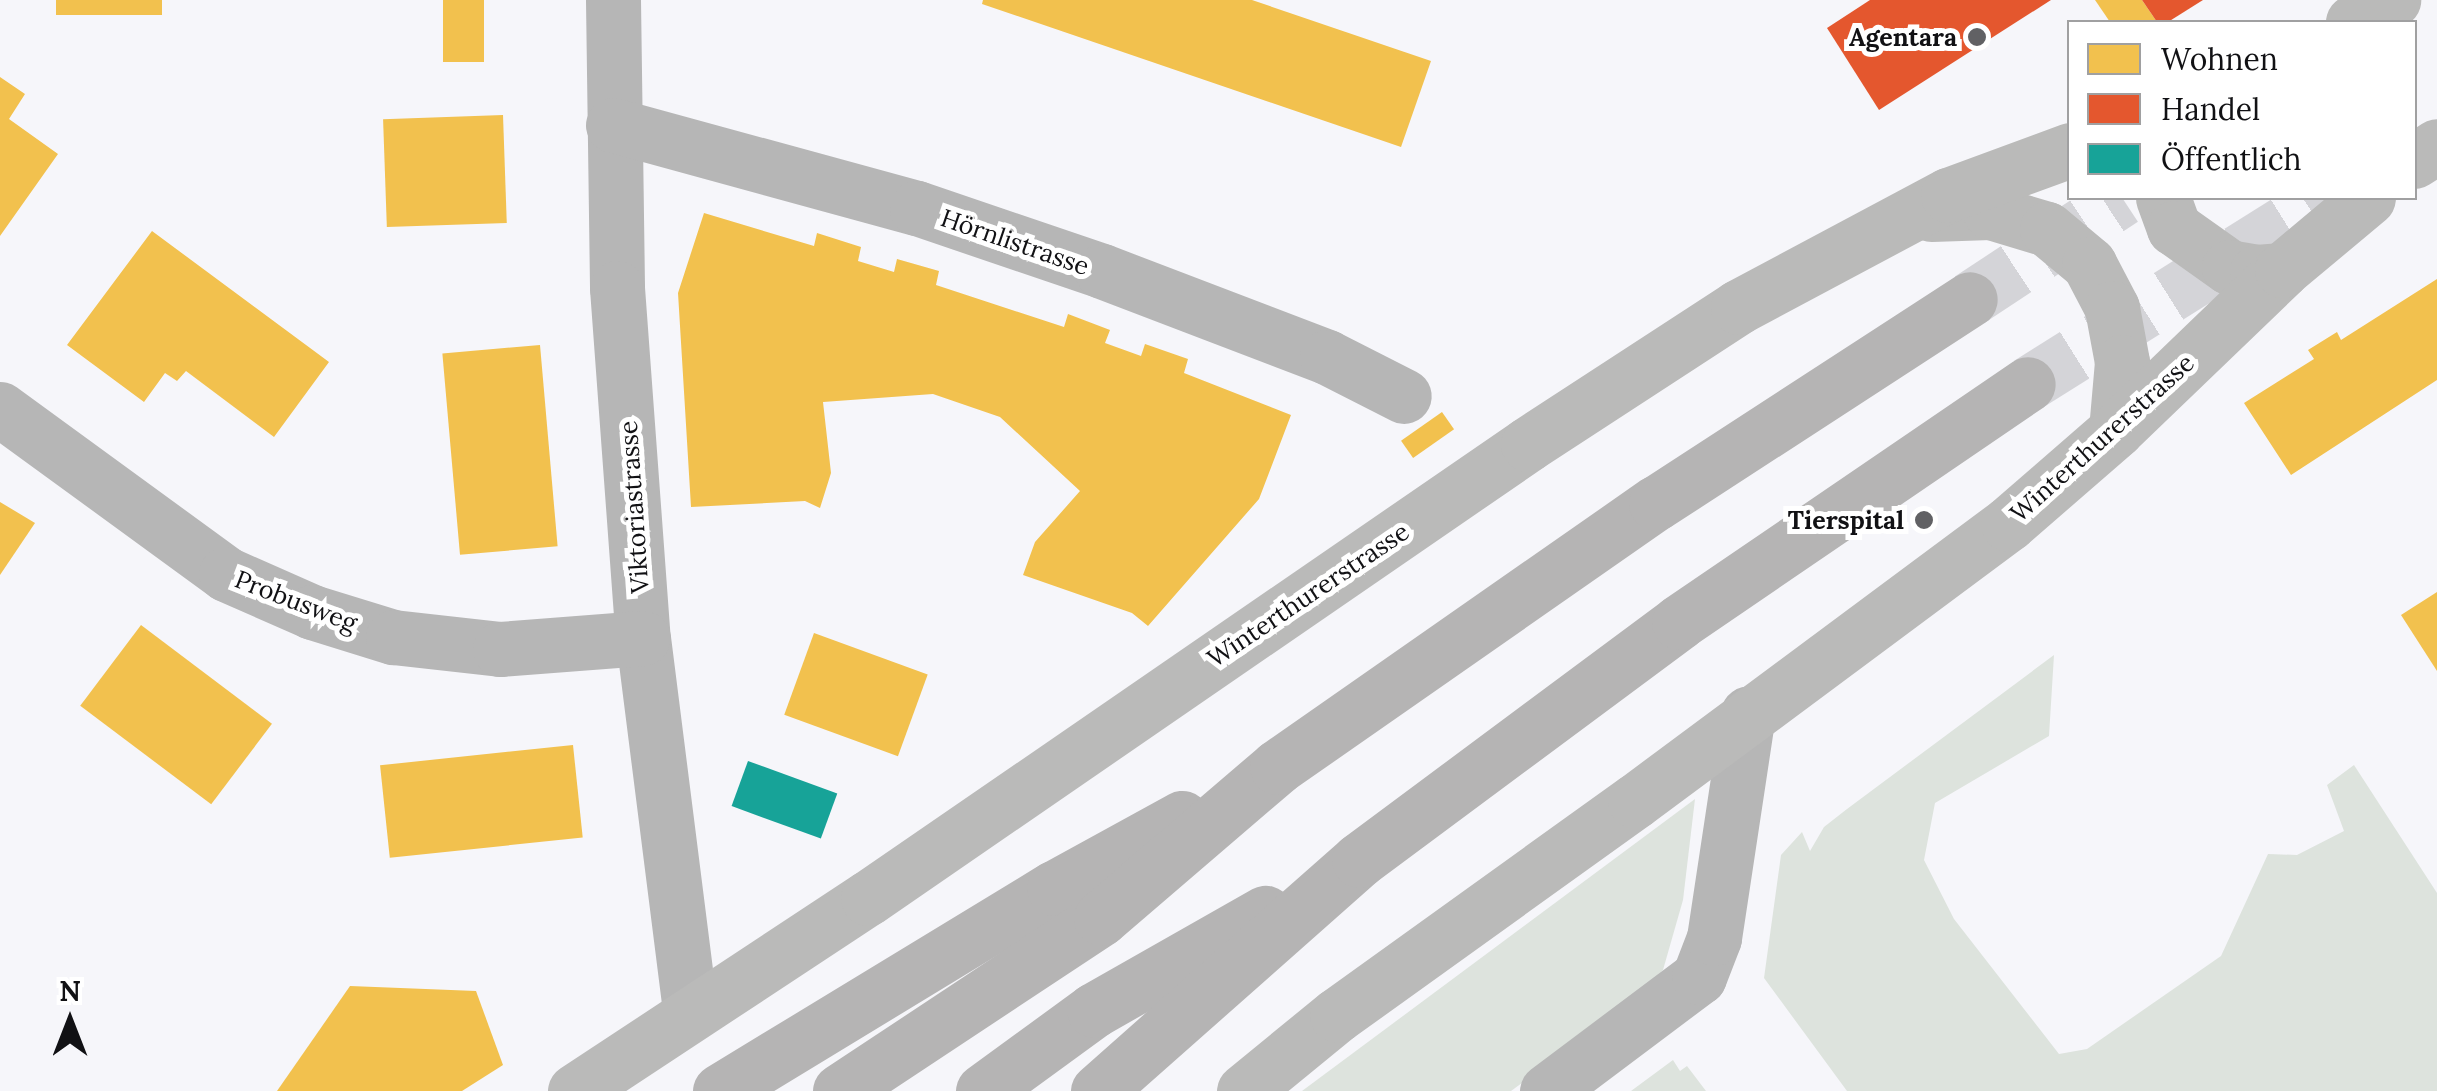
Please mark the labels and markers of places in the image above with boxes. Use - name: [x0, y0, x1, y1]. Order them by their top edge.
- place label: Agentara: [1849, 22, 1957, 52]
- marker: Agentara: [1966, 26, 1988, 48]
- place label: Tierspital: [1788, 505, 1904, 535]
- marker: Tierspital: [1913, 509, 1935, 531]

